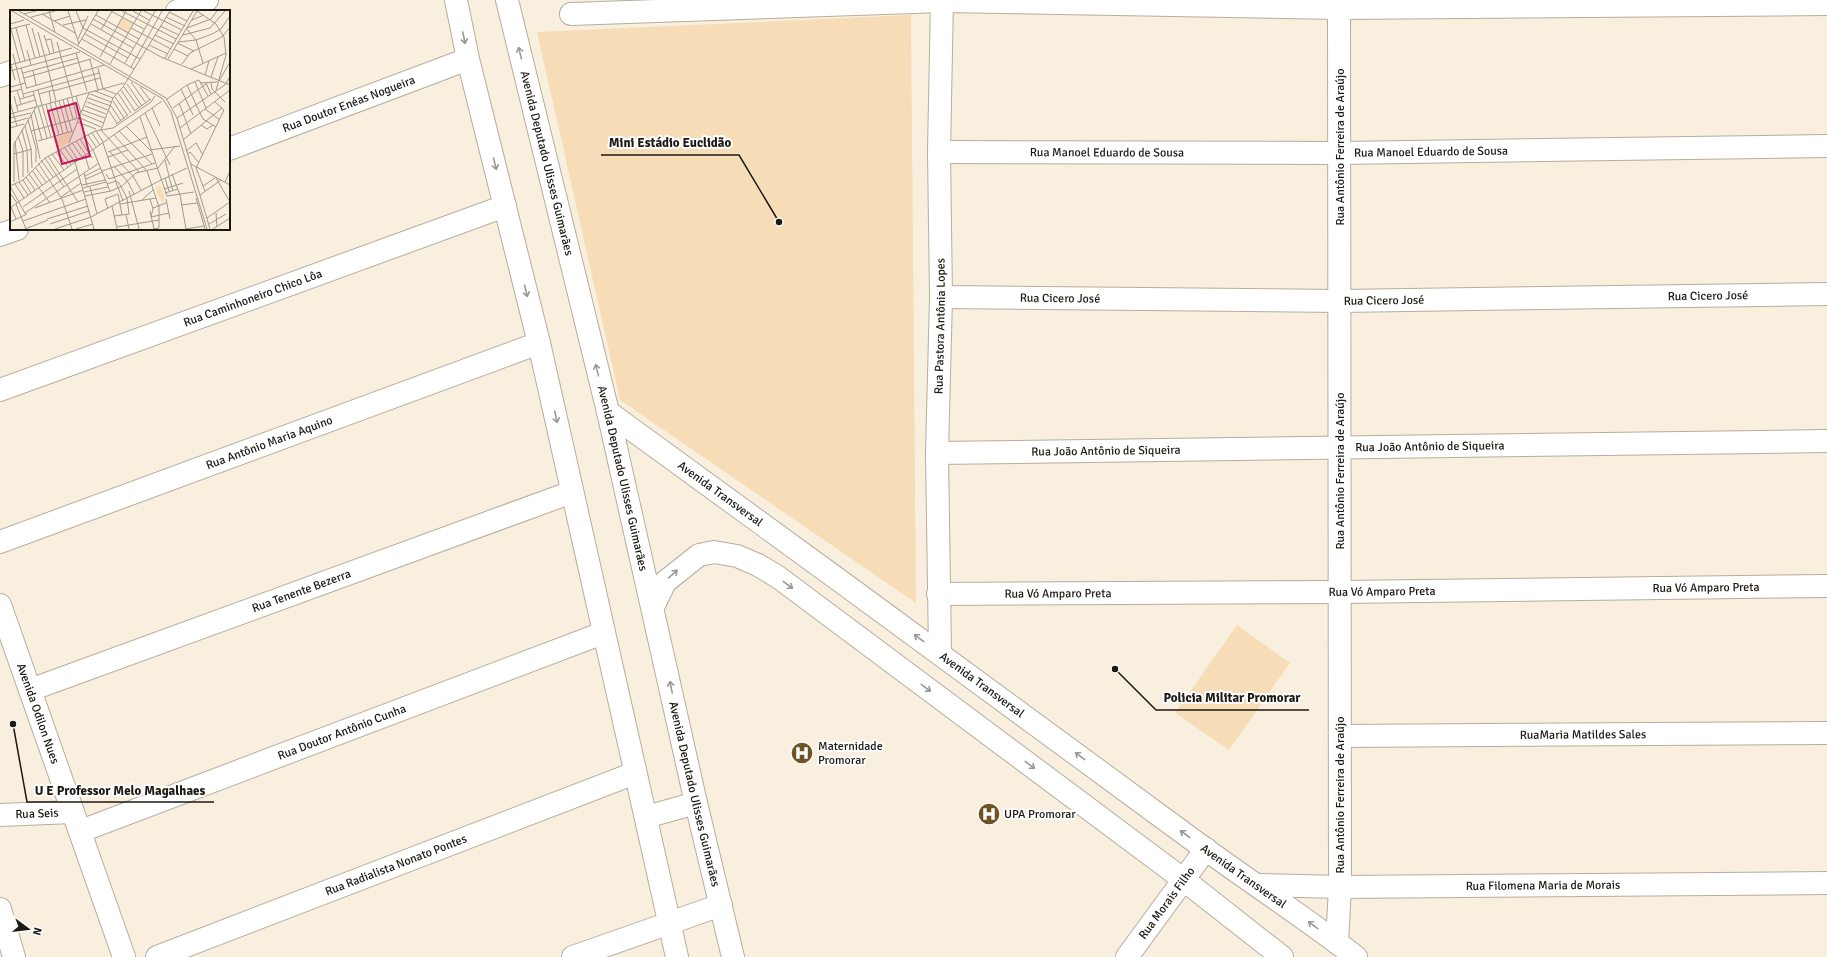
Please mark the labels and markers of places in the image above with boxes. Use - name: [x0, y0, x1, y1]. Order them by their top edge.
- callout: Mini Estádio Euclidão: [601, 130, 739, 155]
- callout: Policia Militar Promorar: [1156, 685, 1309, 710]
- place label: Maternidade Promorar: [818, 739, 883, 768]
- hospital icon: Maternidade Promorar: [789, 740, 815, 766]
- callout: U E Professor Melo Magalhaes: [27, 777, 214, 802]
- hospital icon: UPA Promorar: [976, 801, 1002, 827]
- place label: UPA Promorar: [1004, 807, 1076, 822]

